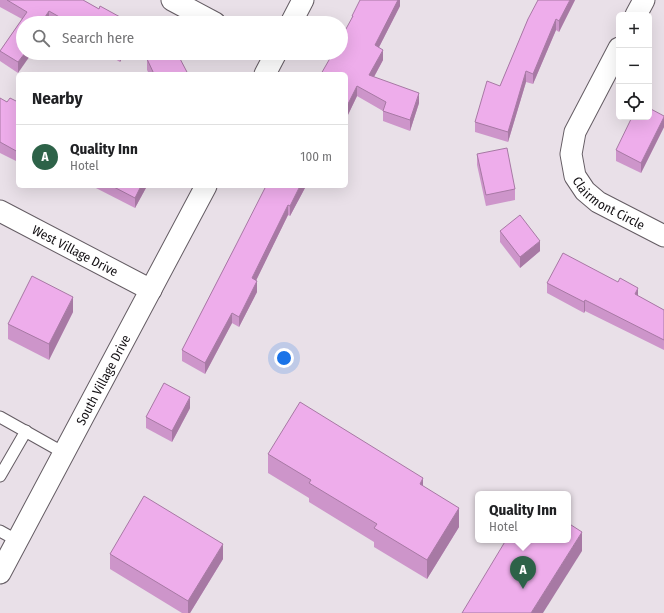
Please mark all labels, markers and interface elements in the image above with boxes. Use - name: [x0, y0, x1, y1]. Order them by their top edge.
- map controls: [616, 12, 652, 120]
- button: +: [616, 12, 652, 48]
- search box: [16, 16, 348, 60]
- icon: search: [30, 27, 52, 49]
- text: Search here: [62, 29, 134, 47]
- button: −: [616, 48, 652, 84]
- button: locate: [616, 84, 652, 120]
- text: Nearby: [32, 88, 83, 109]
- text: Quality Inn: [70, 140, 138, 158]
- text: A: [41, 149, 49, 164]
- text: 100 m: [300, 149, 332, 164]
- text: Hotel: [70, 158, 99, 173]
- street label: Clairmont Circle: [570, 174, 647, 233]
- street label: West Village Drive: [30, 222, 121, 279]
- street label: South Village Drive: [73, 332, 134, 428]
- your location: [274, 348, 294, 368]
- popup: [475, 491, 571, 543]
- text: Quality Inn: [489, 501, 557, 519]
- text: Hotel: [489, 519, 518, 534]
- pin: A: [510, 556, 536, 589]

